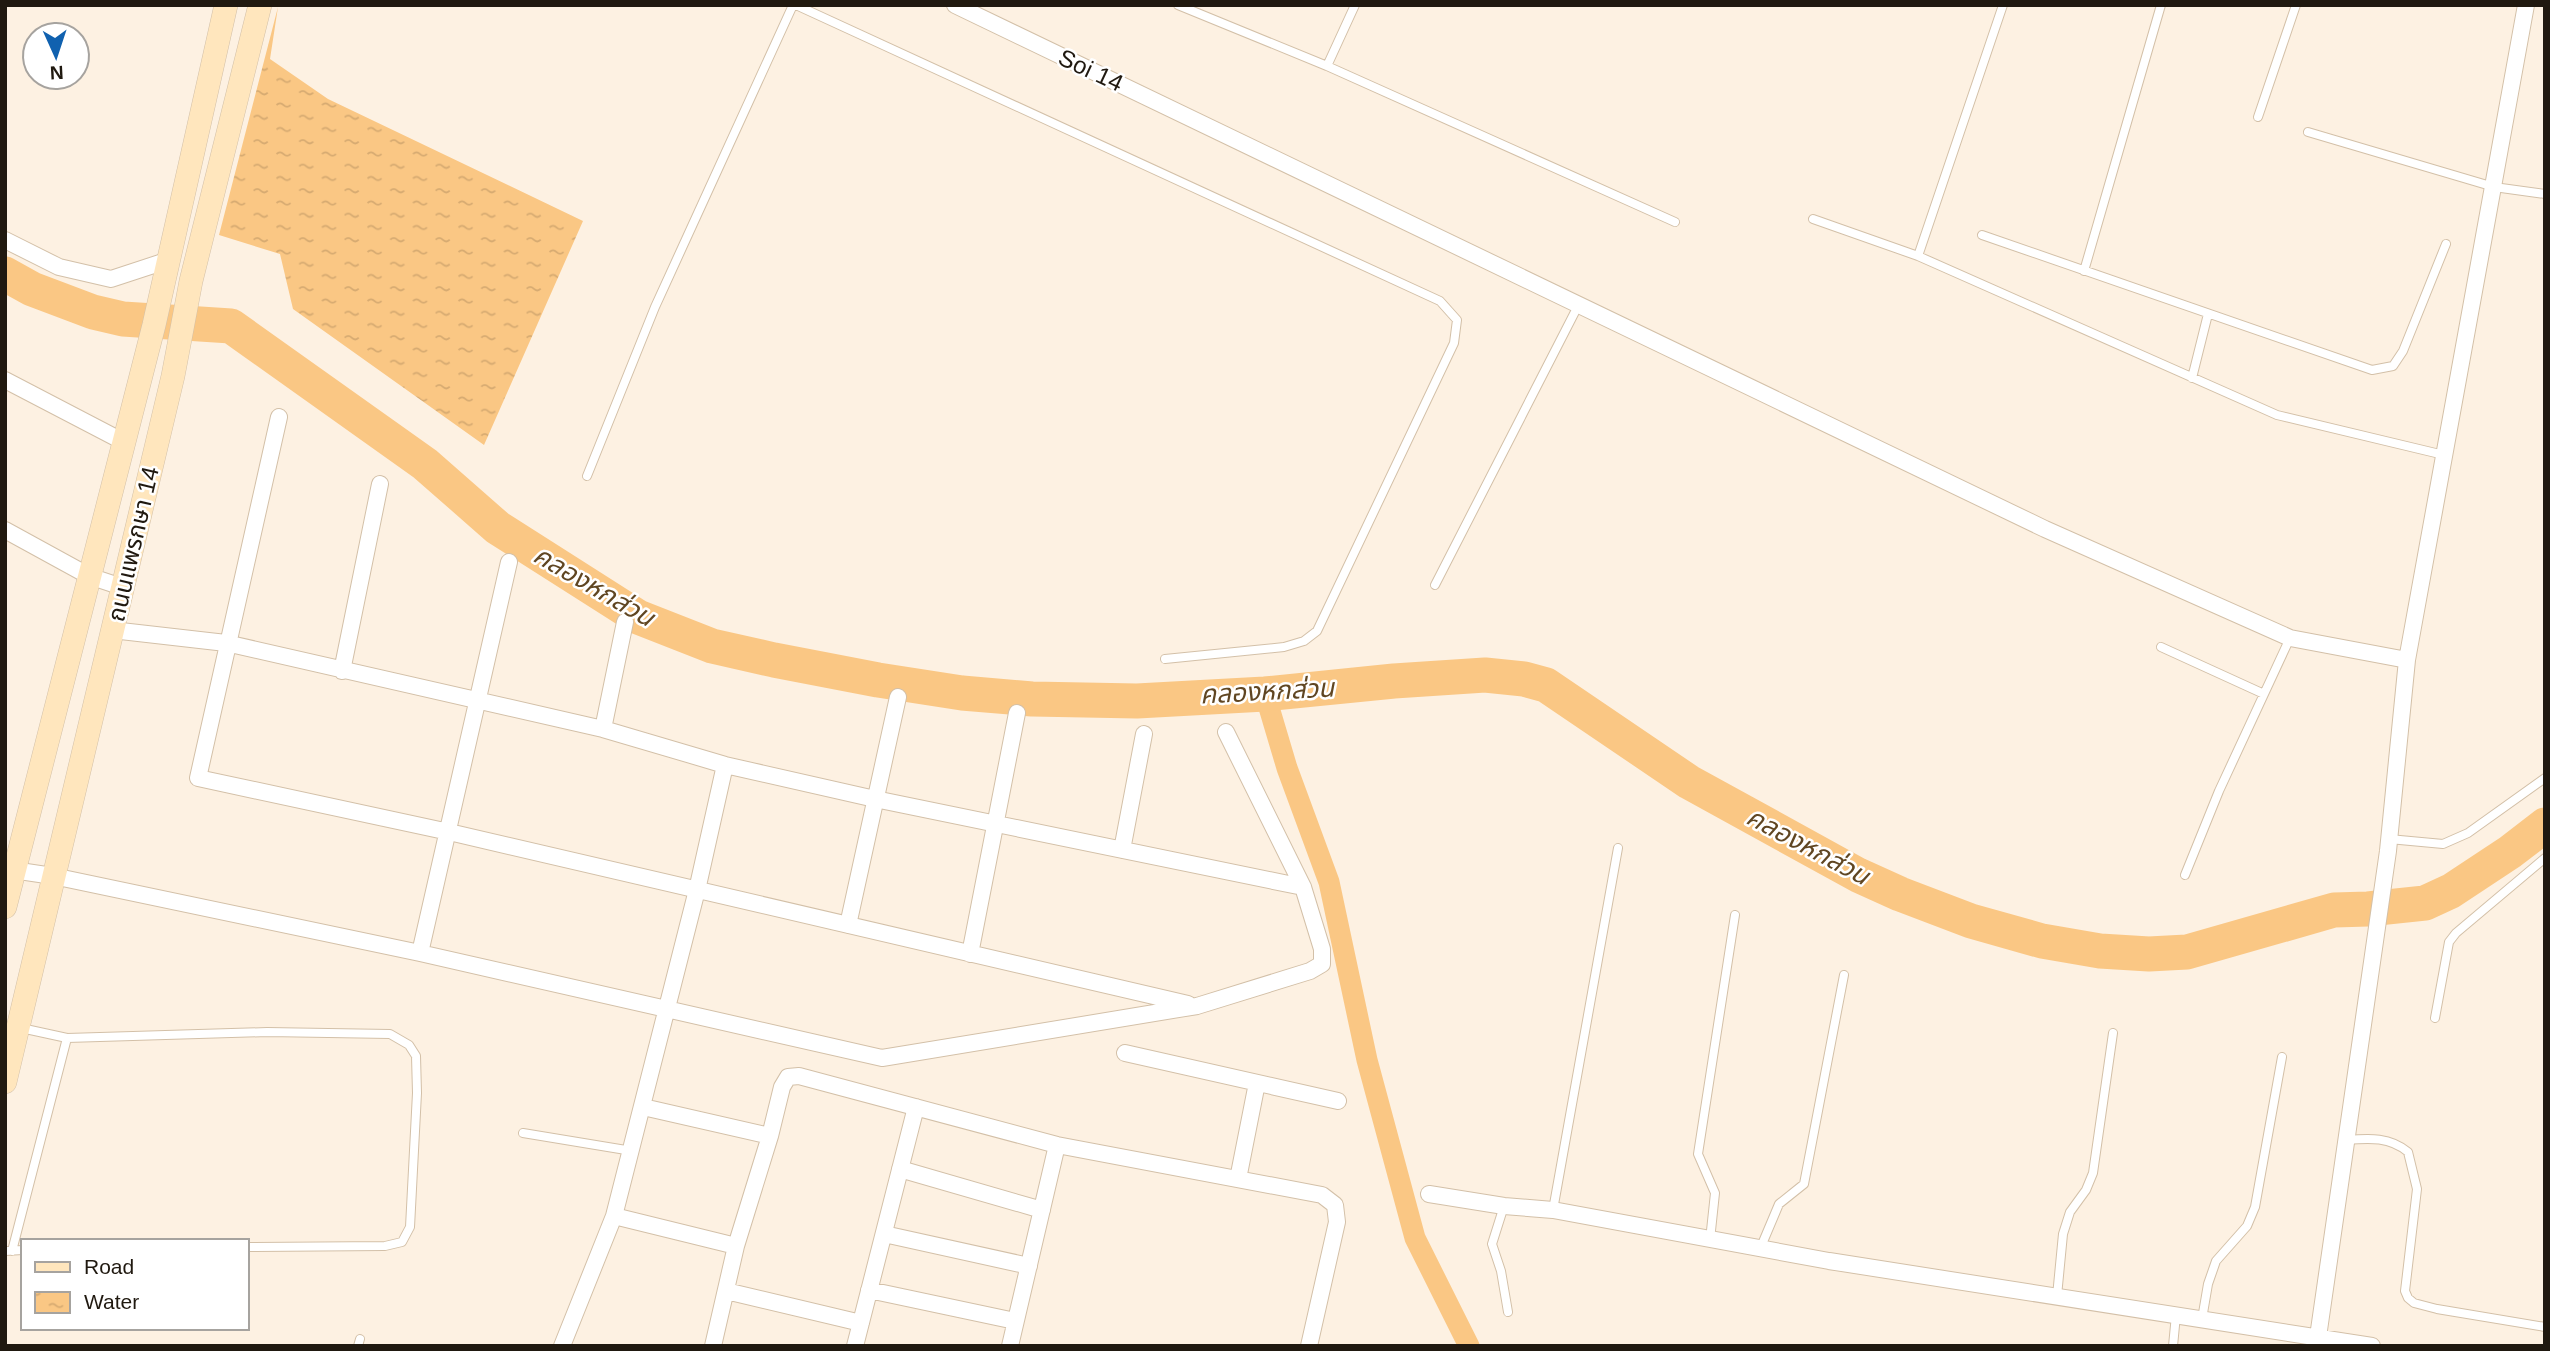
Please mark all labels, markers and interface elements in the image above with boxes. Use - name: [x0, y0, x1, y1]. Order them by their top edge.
- north arrow: [21, 21, 91, 91]
- street label: Soi 14: [1054, 43, 1128, 97]
- text: N: [49, 62, 64, 83]
- street label: ถนนแพรกษา 14: [102, 464, 164, 624]
- water label: คลองหกส่วน: [528, 539, 661, 634]
- water label: คลองหกส่วน: [1199, 672, 1337, 709]
- water label: คลองหกส่วน: [1742, 801, 1876, 892]
- legend: [21, 1239, 248, 1330]
- text: Road: [84, 1255, 134, 1278]
- text: Water: [84, 1290, 139, 1313]

